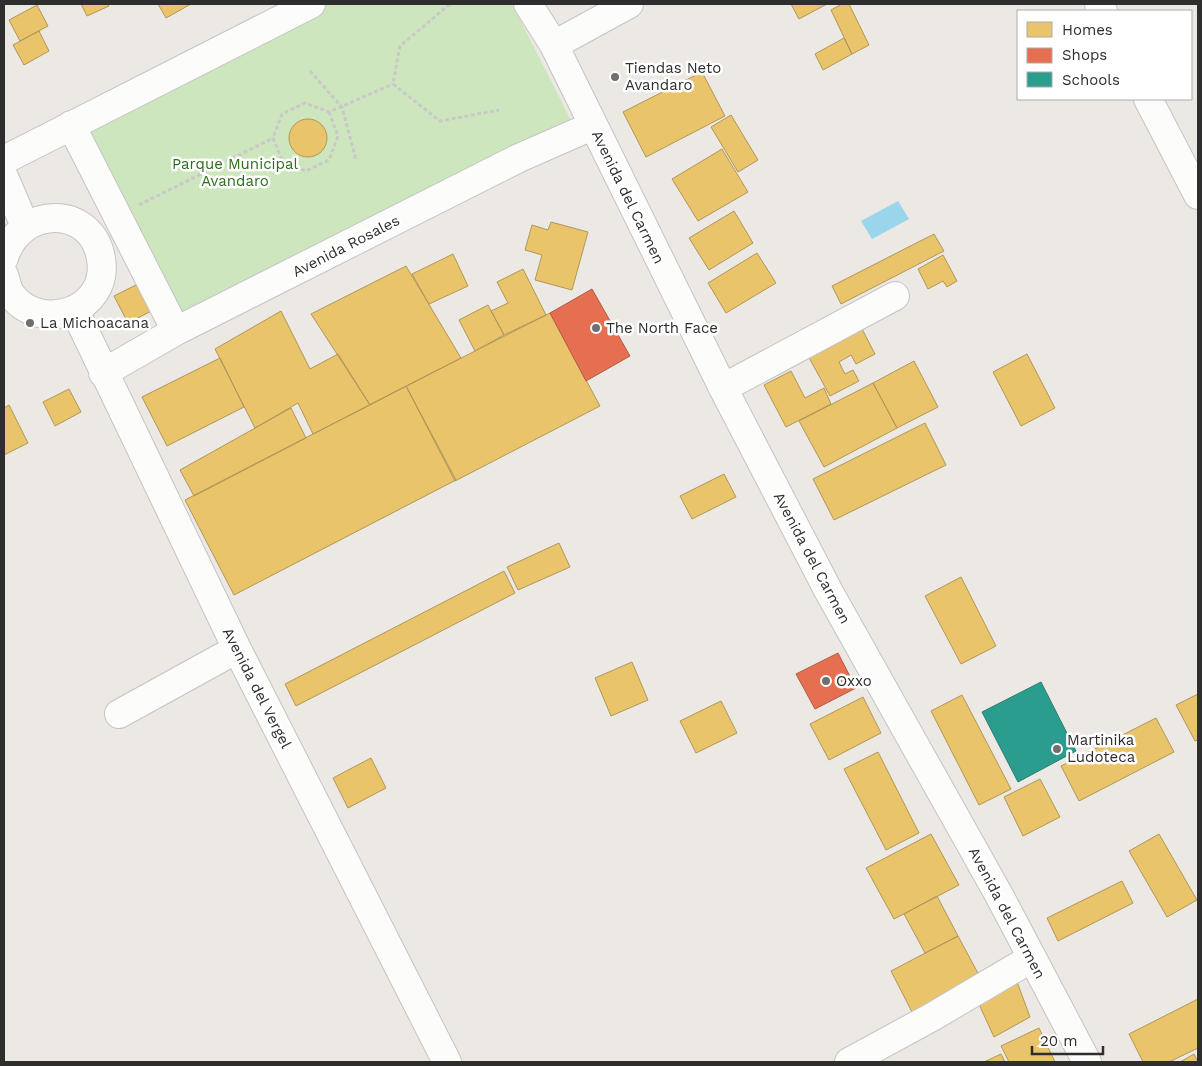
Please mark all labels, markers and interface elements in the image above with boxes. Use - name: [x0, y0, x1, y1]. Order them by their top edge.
- legend: [1017, 10, 1192, 100]
- text: Homes: [1062, 21, 1113, 39]
- text: Shops: [1062, 46, 1107, 64]
- place label: Tiendas Neto Avandaro: [625, 59, 721, 94]
- marker: Tiendas Neto Avandaro: [609, 71, 621, 83]
- text: Schools: [1062, 71, 1120, 89]
- street label: Avenida del Carmen: [588, 127, 668, 267]
- park label: Parque Municipal Avandaro: [172, 155, 298, 190]
- street label: Avenida Rosales: [289, 211, 403, 281]
- place label: La Michoacana: [40, 314, 149, 332]
- marker: La Michoacana: [24, 317, 36, 329]
- place label: The North Face: [606, 319, 718, 337]
- marker: The North Face: [590, 322, 602, 334]
- street label: Avenida del Carmen: [770, 489, 854, 627]
- street label: Avenida del Vergel: [219, 625, 295, 752]
- place label: Oxxo: [836, 672, 872, 690]
- marker: Oxxo: [820, 675, 832, 687]
- place label: Martinika Ludoteca: [1067, 731, 1136, 766]
- marker: Martinika Ludoteca: [1051, 743, 1063, 755]
- street label: Avenida del Carmen: [965, 844, 1049, 982]
- scale bar: [1032, 1024, 1103, 1056]
- text: 20 m: [1040, 1032, 1078, 1050]

